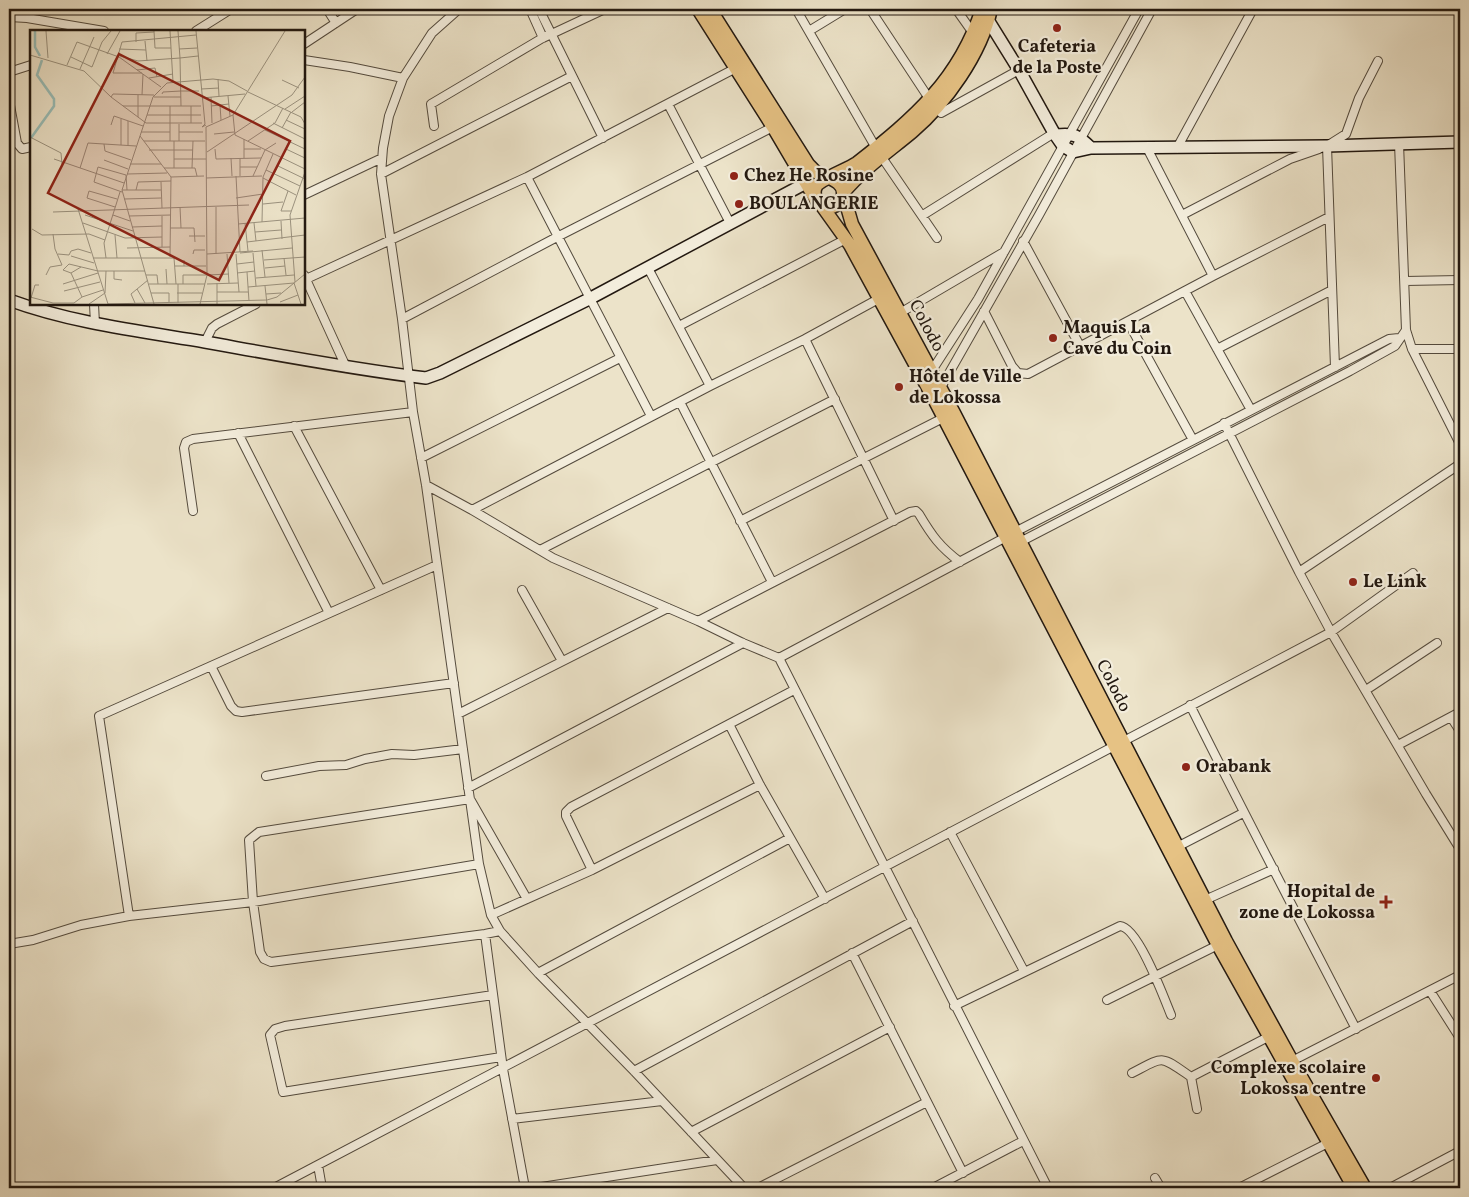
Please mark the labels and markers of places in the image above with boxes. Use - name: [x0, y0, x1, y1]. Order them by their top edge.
- marker: Cafeteria de la Poste: [1051, 22, 1063, 34]
- place label: Cafeteria de la Poste: [1013, 35, 1101, 81]
- place label: Chez He Rosine: [744, 164, 874, 189]
- marker: Chez He Rosine: [728, 170, 740, 182]
- place label: BOULANGERIE: [749, 192, 878, 217]
- marker: BOULANGERIE: [733, 198, 745, 210]
- place label: Maquis La Cave du Coin: [1063, 316, 1172, 362]
- marker: Maquis La Cave du Coin: [1047, 332, 1059, 344]
- place label: Hôtel de Ville de Lokossa: [909, 365, 1022, 411]
- marker: Hôtel de Ville de Lokossa: [893, 381, 905, 393]
- place label: Le Link: [1363, 570, 1427, 595]
- marker: Le Link: [1347, 576, 1359, 588]
- place label: Orabank: [1196, 755, 1271, 780]
- marker: Orabank: [1180, 761, 1192, 773]
- place label: Hopital de zone de Lokossa: [1239, 880, 1375, 926]
- marker: Hopital de zone de Lokossa: [1379, 895, 1393, 909]
- place label: Complexe scolaire Lokossa centre: [1211, 1056, 1366, 1102]
- marker: Complexe scolaire Lokossa centre: [1370, 1072, 1382, 1084]

